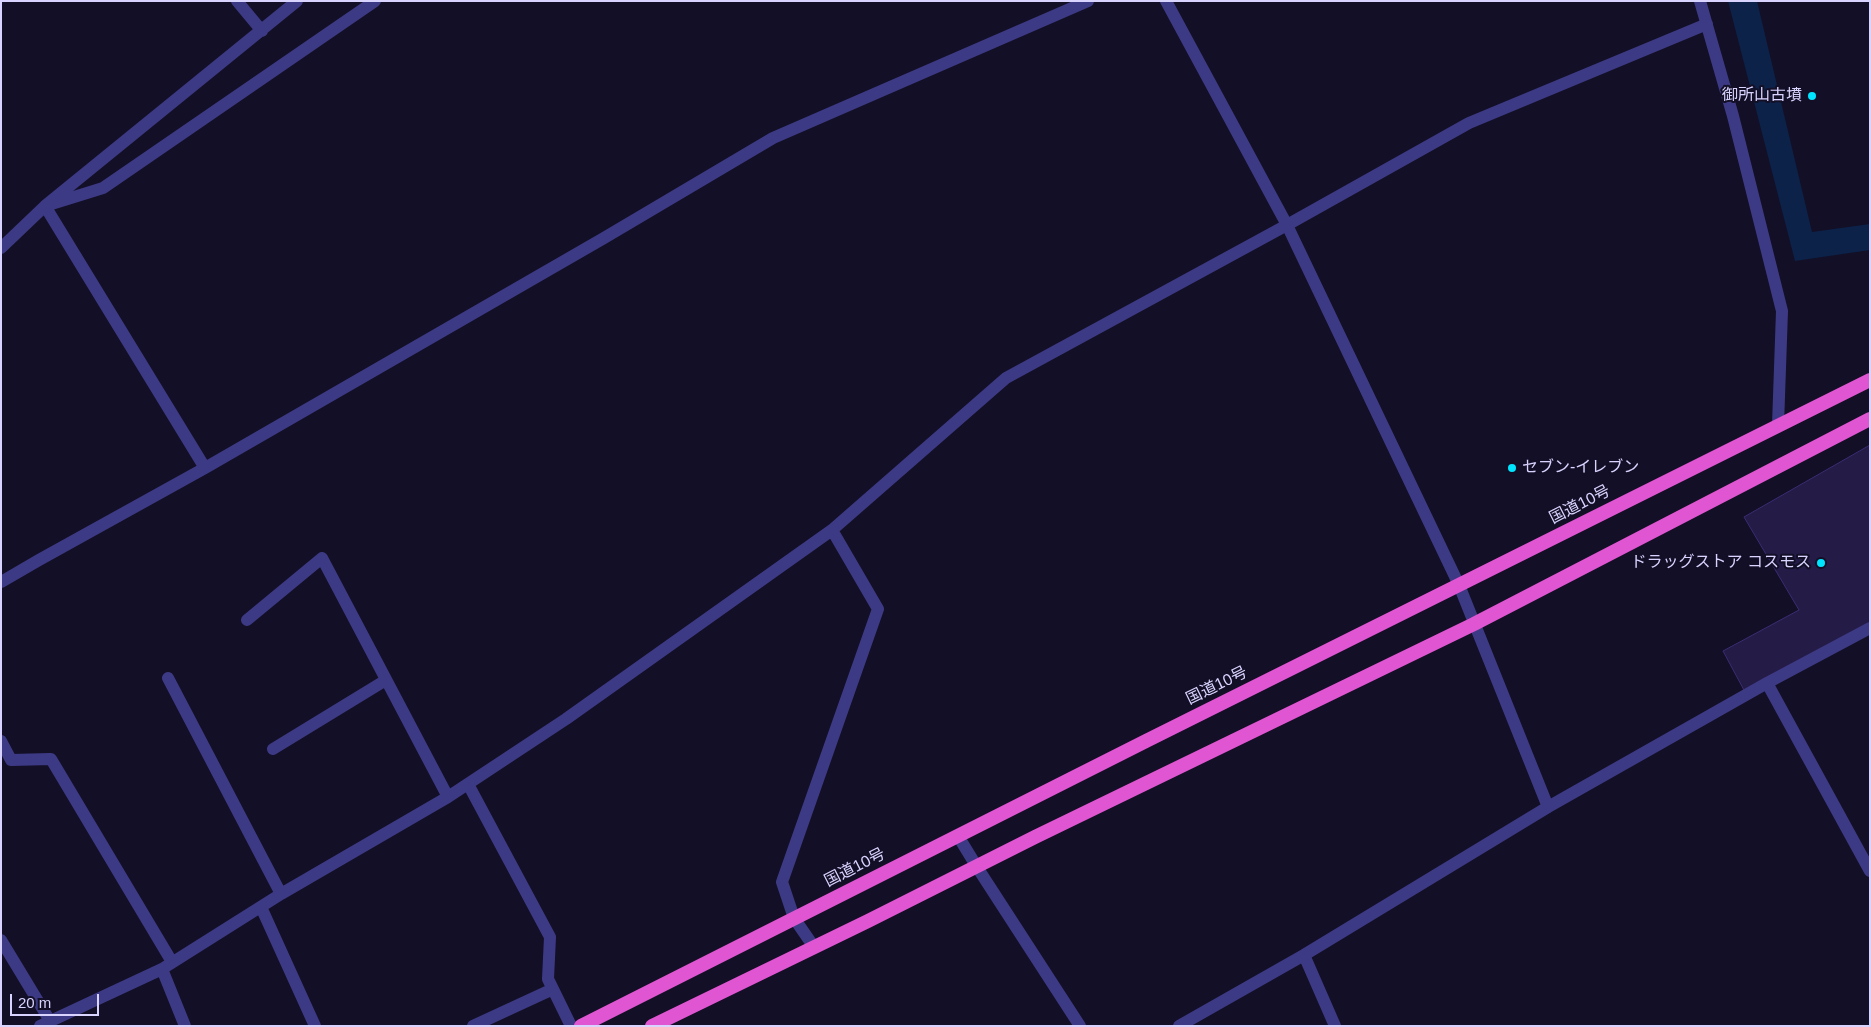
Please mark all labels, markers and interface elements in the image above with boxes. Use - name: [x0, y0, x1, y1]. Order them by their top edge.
- place label: 御所山古墳: [1722, 86, 1802, 106]
- marker: 御所山古墳: [1806, 90, 1818, 102]
- place label: セブン-イレブン: [1522, 458, 1639, 478]
- marker: セブン-イレブン: [1506, 462, 1518, 474]
- street label: 国道10号: [1546, 482, 1614, 528]
- place label: ドラッグストア コスモス: [1631, 553, 1811, 573]
- marker: ドラッグストア コスモス: [1815, 557, 1827, 569]
- street label: 国道10号: [1183, 663, 1251, 709]
- street label: 国道10号: [821, 845, 889, 891]
- scale bar: [12, 984, 101, 1016]
- text: 20 m: [18, 994, 51, 1011]

